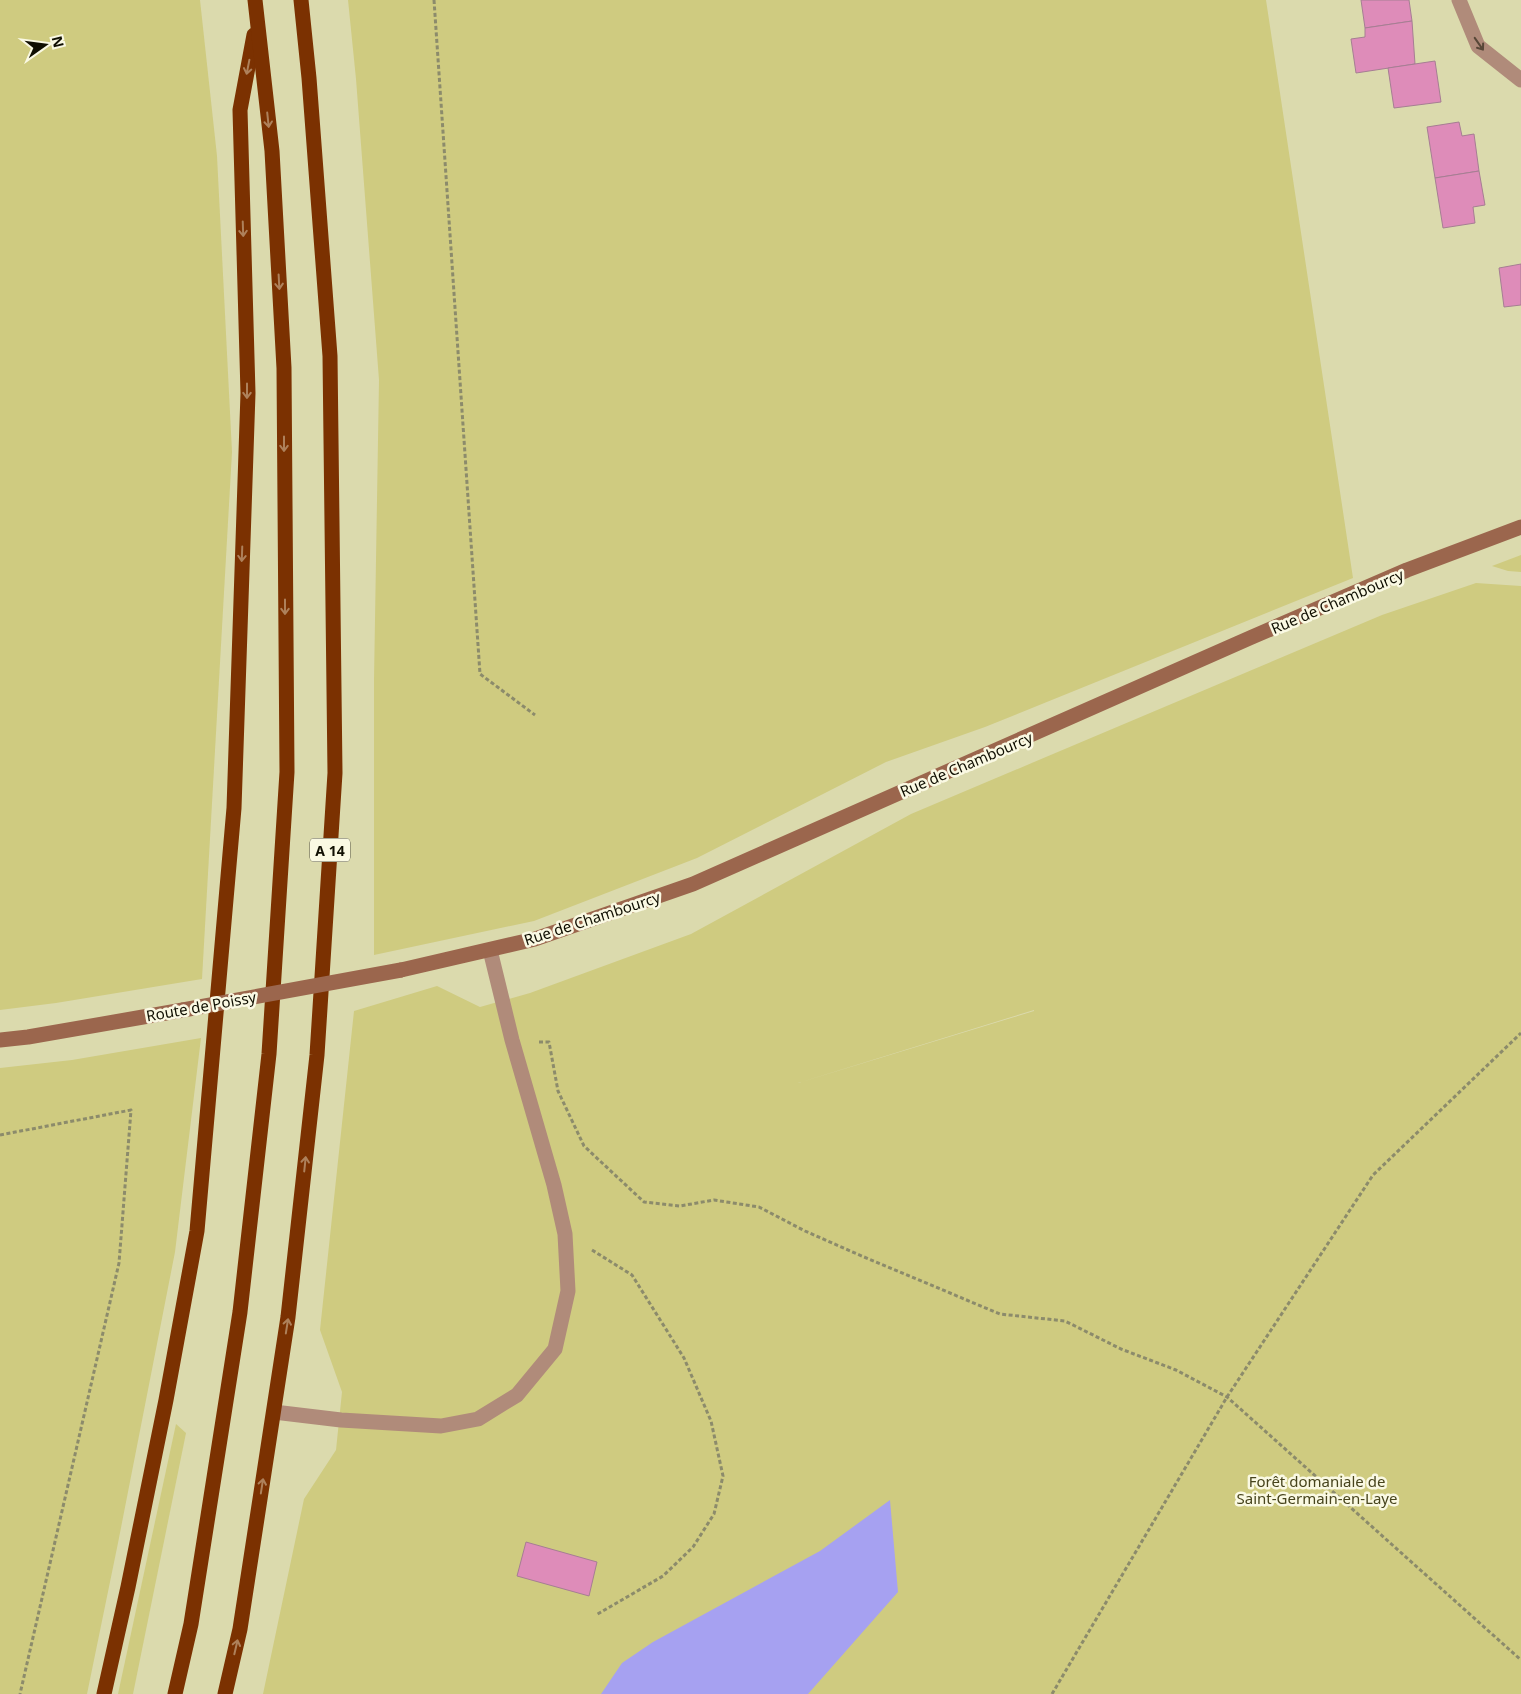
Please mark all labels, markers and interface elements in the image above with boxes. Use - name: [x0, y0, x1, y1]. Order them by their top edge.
- north arrow: [20, 20, 70, 70]
- text: N: [48, 34, 69, 50]
- one-way arrow: [1474, 37, 1484, 51]
- one-way arrow: [243, 59, 252, 75]
- one-way arrow: [263, 112, 273, 128]
- one-way arrow: [238, 220, 248, 237]
- one-way arrow: [274, 274, 283, 290]
- one-way arrow: [242, 383, 252, 399]
- one-way arrow: [279, 436, 289, 452]
- one-way arrow: [238, 545, 247, 561]
- street label: Rue de Chambourcy: [1268, 564, 1407, 638]
- one-way arrow: [280, 598, 290, 615]
- street label: Rue de Chambourcy: [897, 727, 1036, 801]
- road number: A 14: [310, 838, 350, 862]
- street label: Rue de Chambourcy: [521, 886, 663, 949]
- street label: Route de Poissy: [145, 986, 258, 1025]
- one-way arrow: [300, 1156, 310, 1172]
- one-way arrow: [282, 1318, 292, 1334]
- park label: Forêt domaniale de Saint-Germain-en-Laye: [1237, 1471, 1397, 1508]
- one-way arrow: [258, 1479, 268, 1495]
- one-way arrow: [232, 1639, 241, 1655]

